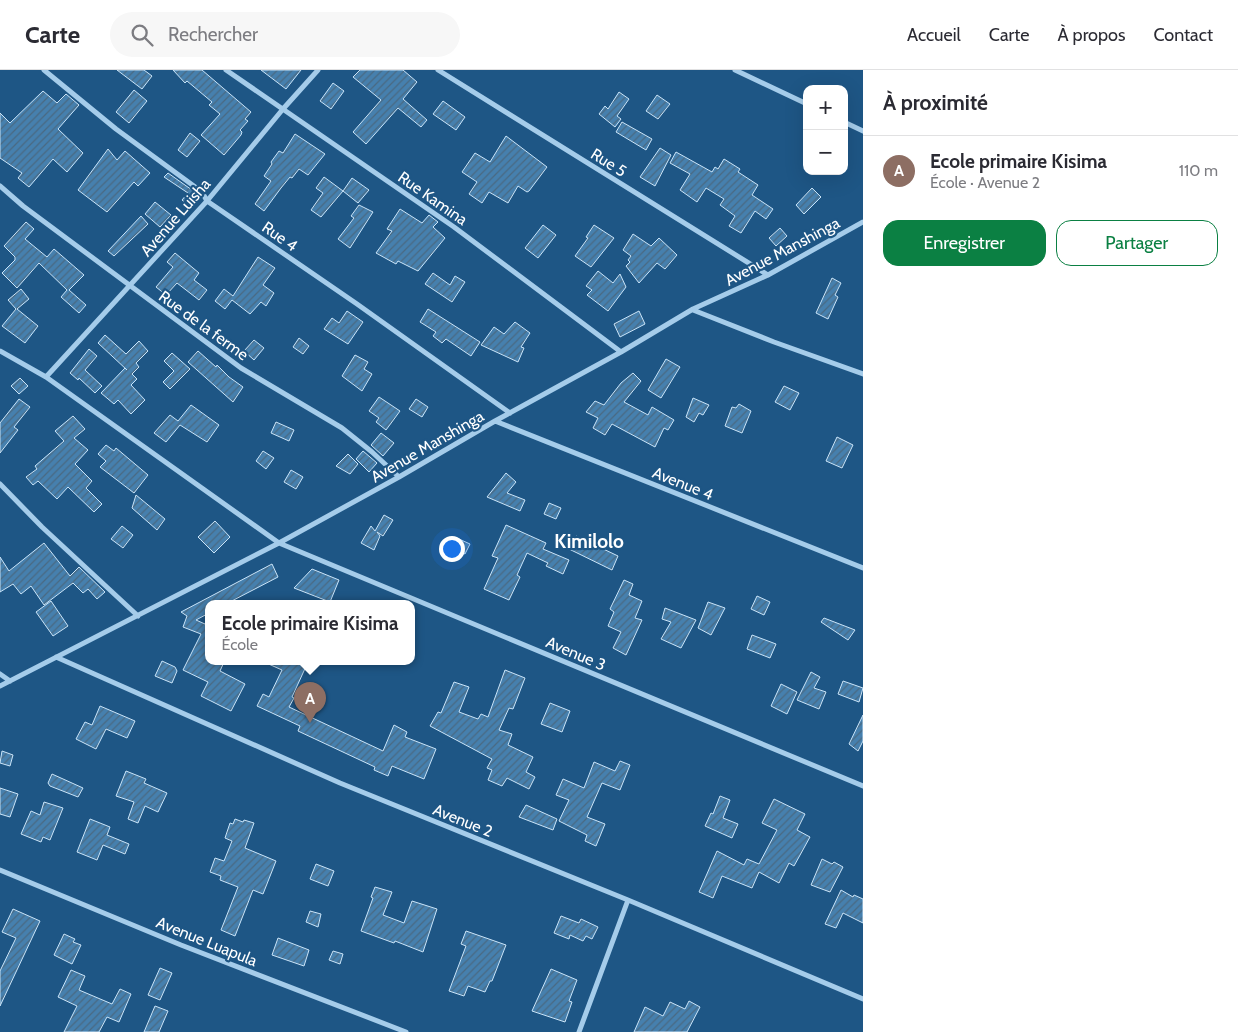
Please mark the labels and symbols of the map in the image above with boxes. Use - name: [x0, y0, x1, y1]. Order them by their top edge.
- street label: Rue 5: [587, 144, 630, 181]
- street label: Rue Kamina: [394, 168, 471, 229]
- street label: Avenue Luisha: [136, 174, 215, 260]
- street label: Avenue Manshinga: [722, 213, 843, 290]
- street label: Rue 4: [258, 217, 301, 255]
- street label: Rue de la ferme: [155, 287, 252, 364]
- street label: Avenue Manshinga: [367, 406, 487, 486]
- street label: Avenue 4: [650, 463, 716, 504]
- district label: Kimilolo: [554, 530, 624, 553]
- your location: [439, 536, 465, 562]
- street label: Avenue 3: [543, 632, 609, 675]
- pin: A: [294, 682, 326, 723]
- street label: Avenue 2: [430, 800, 495, 841]
- street label: Avenue Luapula: [154, 913, 260, 970]

